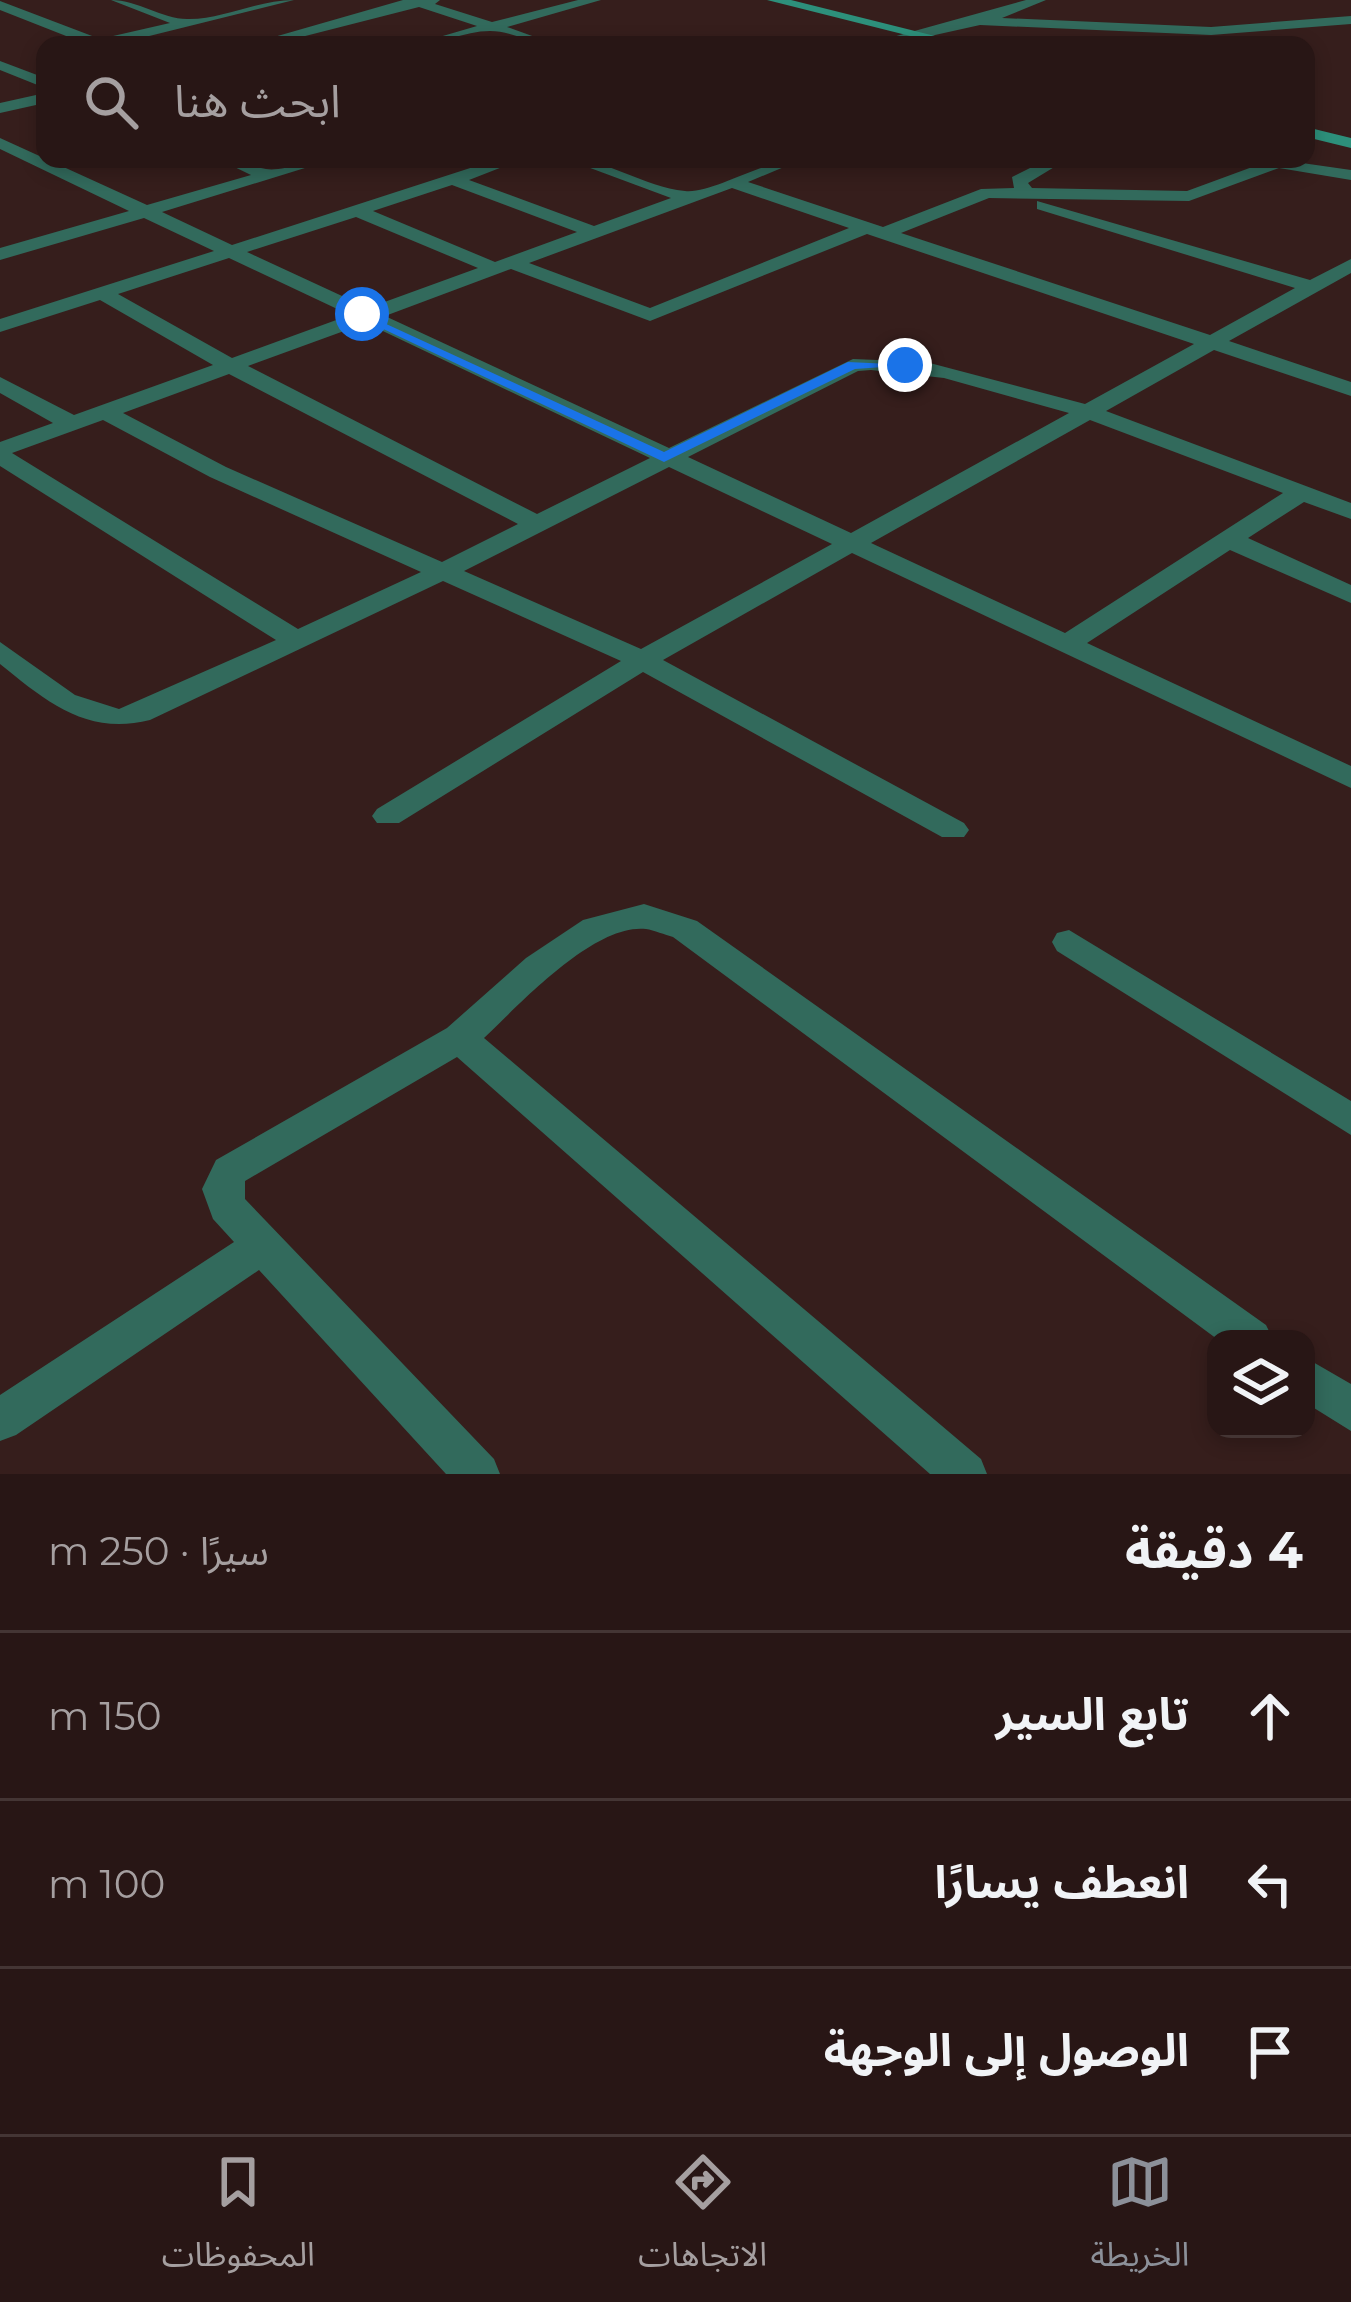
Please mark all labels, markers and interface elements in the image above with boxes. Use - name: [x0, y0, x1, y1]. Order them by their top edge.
- search box: [36, 36, 1315, 168]
- icon: search: [78, 69, 144, 135]
- text: ابحث هنا: [174, 73, 341, 128]
- route start: [335, 287, 389, 341]
- route end: [878, 338, 932, 392]
- map controls: [1207, 1330, 1315, 1438]
- button: layers: [1207, 1330, 1315, 1438]
- text: 4 دقيقة: [1125, 1519, 1303, 1581]
- text: سيرًا · 250 m: [48, 1527, 269, 1575]
- icon: ahead: [1237, 1683, 1303, 1749]
- text: تابع السير: [996, 1686, 1189, 1741]
- text: 150 m: [48, 1692, 162, 1740]
- icon: left: [1237, 1851, 1303, 1917]
- text: انعطف يسارًا: [935, 1854, 1189, 1909]
- text: 100 m: [48, 1860, 165, 1908]
- icon: arrive: [1237, 2019, 1303, 2085]
- text: الوصول إلى الوجهة: [824, 2022, 1189, 2077]
- tab: المحفوظات: [162, 2149, 315, 2290]
- tab: الاتجاهات: [638, 2149, 767, 2290]
- tab: الخريطة: [1090, 2149, 1189, 2290]

